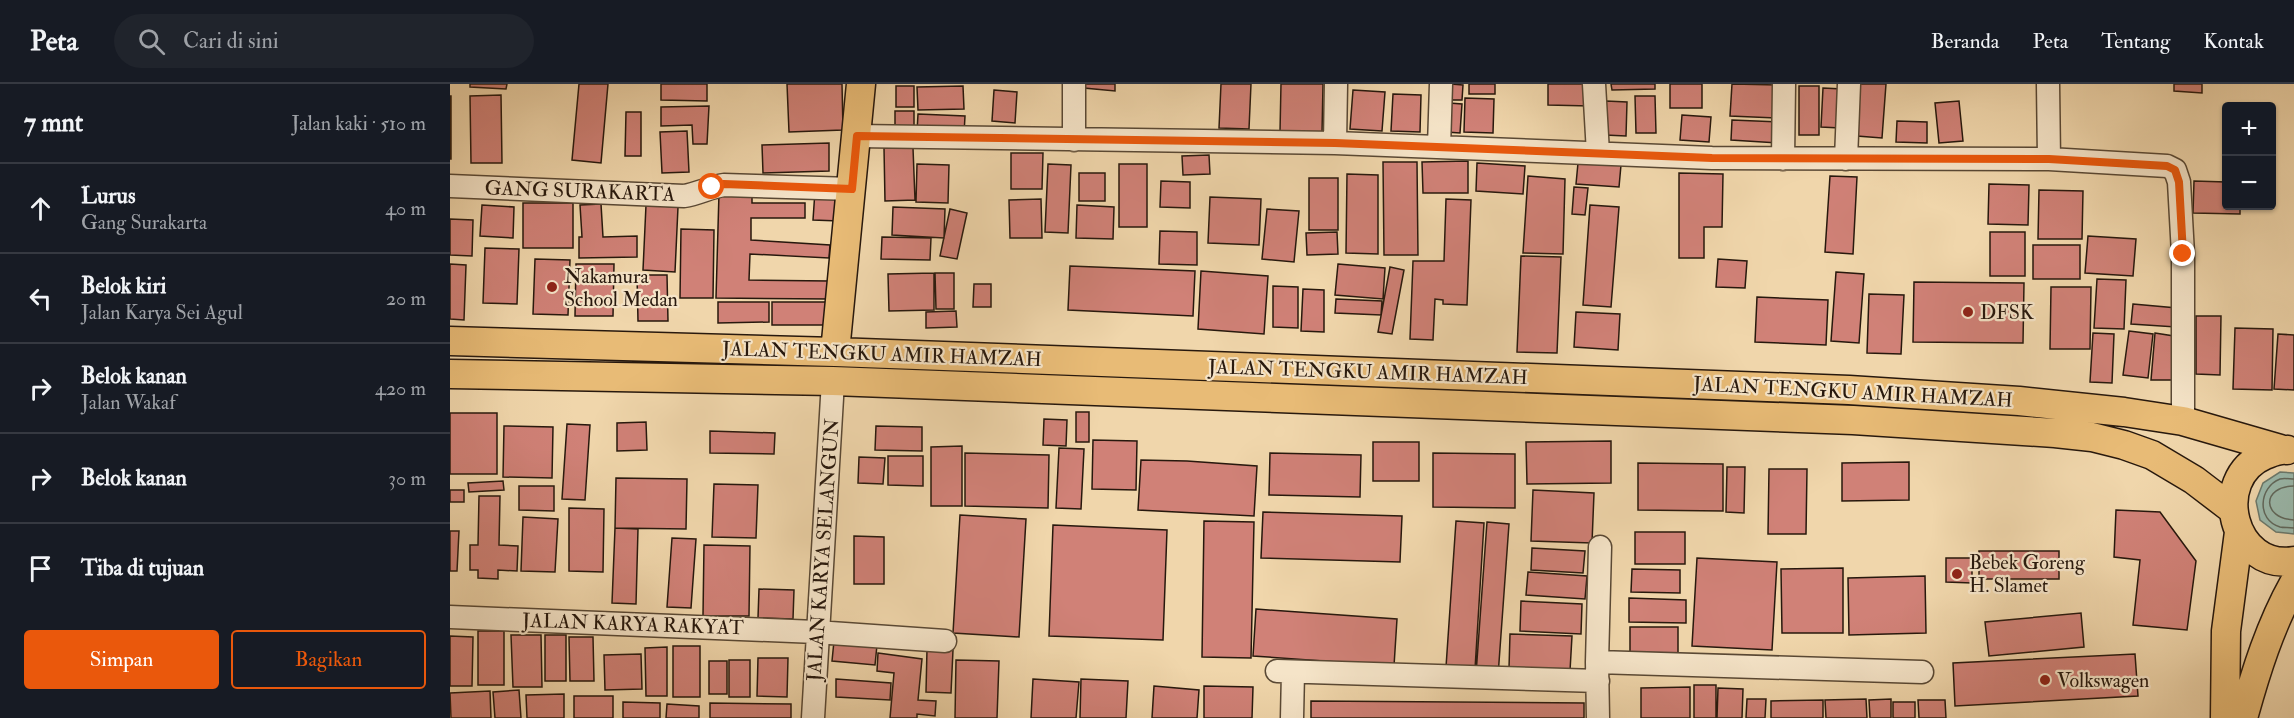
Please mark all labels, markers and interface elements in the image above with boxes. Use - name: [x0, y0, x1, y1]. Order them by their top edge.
- search box: [114, 14, 534, 68]
- text: Peta: [30, 24, 78, 59]
- icon: search: [135, 25, 168, 58]
- text: Cari di sini: [183, 27, 279, 55]
- text: Beranda: [1931, 28, 1999, 55]
- text: Peta: [2032, 28, 2068, 55]
- text: Tentang: [2101, 28, 2170, 55]
- text: Kontak: [2203, 28, 2264, 55]
- map controls: [2222, 102, 2276, 210]
- button: +: [2222, 102, 2276, 156]
- text: 7 mnt: [24, 107, 83, 139]
- text: Jalan kaki · 510 m: [292, 111, 426, 136]
- button: −: [2222, 156, 2276, 210]
- route start: [698, 173, 724, 199]
- street label: GANG SURAKARTA: [484, 175, 676, 207]
- text: Lurus: [81, 182, 135, 210]
- icon: ahead: [24, 192, 57, 225]
- text: 40 m: [385, 196, 426, 221]
- text: Gang Surakarta: [81, 210, 207, 235]
- route end: [2169, 240, 2195, 266]
- place label: Nakamura School Medan: [564, 264, 678, 312]
- text: Belok kiri: [81, 272, 166, 300]
- marker: Nakamura School Medan: [545, 280, 559, 294]
- icon: left: [24, 282, 57, 315]
- text: 20 m: [386, 286, 426, 311]
- text: Jalan Karya Sei Agul: [81, 300, 243, 325]
- place label: DFSK: [1980, 300, 2035, 325]
- marker: DFSK: [1961, 305, 1975, 319]
- street label: JALAN TENGKU AMIR HAMZAH: [721, 336, 1042, 372]
- street label: JALAN TENGKU AMIR HAMZAH: [1207, 354, 1528, 390]
- text: Belok kanan: [81, 362, 187, 390]
- street label: JALAN TENGKU AMIR HAMZAH: [1692, 371, 2013, 413]
- icon: right: [24, 372, 57, 405]
- text: 420 m: [375, 376, 426, 401]
- text: Jalan Wakaf: [81, 390, 176, 415]
- street label: JALAN KARYA SELANGUN: [801, 418, 845, 683]
- icon: right: [24, 462, 57, 495]
- text: Belok kanan: [81, 464, 187, 492]
- text: 30 m: [388, 466, 426, 491]
- place label: Bebek Goreng H. Slamet: [1969, 550, 2086, 598]
- icon: arrive: [24, 552, 57, 585]
- text: Tiba di tujuan: [81, 554, 204, 582]
- marker: Bebek Goreng H. Slamet: [1950, 567, 1964, 581]
- street label: JALAN KARYA RAKYAT: [521, 608, 744, 640]
- button: Simpan: [24, 630, 219, 689]
- button: Bagikan: [231, 630, 426, 689]
- place label: Volkswagen: [2057, 668, 2149, 693]
- marker: Volkswagen: [2038, 673, 2052, 687]

